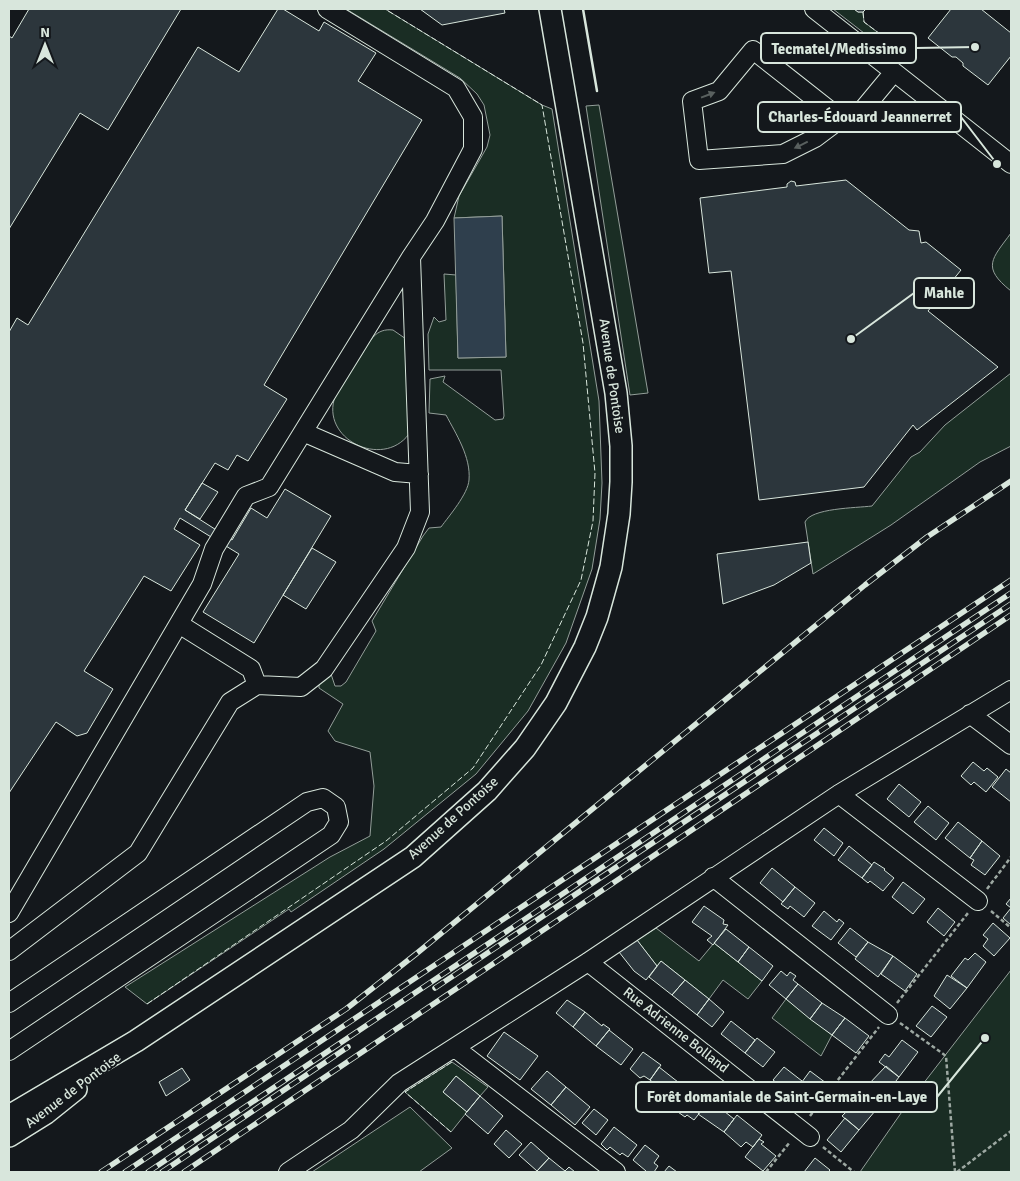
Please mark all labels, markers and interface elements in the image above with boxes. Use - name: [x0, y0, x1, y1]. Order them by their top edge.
- north arrow: [20, 20, 70, 70]
- text: N: [40, 24, 50, 41]
- callout: Tecmatel/Medissimo: [761, 33, 916, 63]
- text: Tecmatel/Medissimo: [771, 40, 907, 58]
- one-way arrow: [700, 91, 715, 98]
- callout: Charles-Édouard Jeannerret: [758, 102, 961, 132]
- text: Charles-Édouard Jeannerret: [768, 107, 952, 126]
- one-way arrow: [794, 141, 808, 149]
- callout: Mahle: [914, 278, 974, 308]
- text: Mahle: [924, 284, 964, 302]
- street label: Avenue de Pontoise: [596, 317, 628, 435]
- street label: Avenue de Pontoise: [404, 773, 502, 863]
- street label: Rue Adrienne Bolland: [620, 984, 732, 1076]
- street label: Avenue de Pontoise: [22, 1048, 124, 1132]
- callout: Forêt domaniale de Saint-Germain-en-Laye: [636, 1082, 937, 1112]
- text: Forêt domaniale de Saint-Germain-en-Laye: [647, 1088, 927, 1106]

